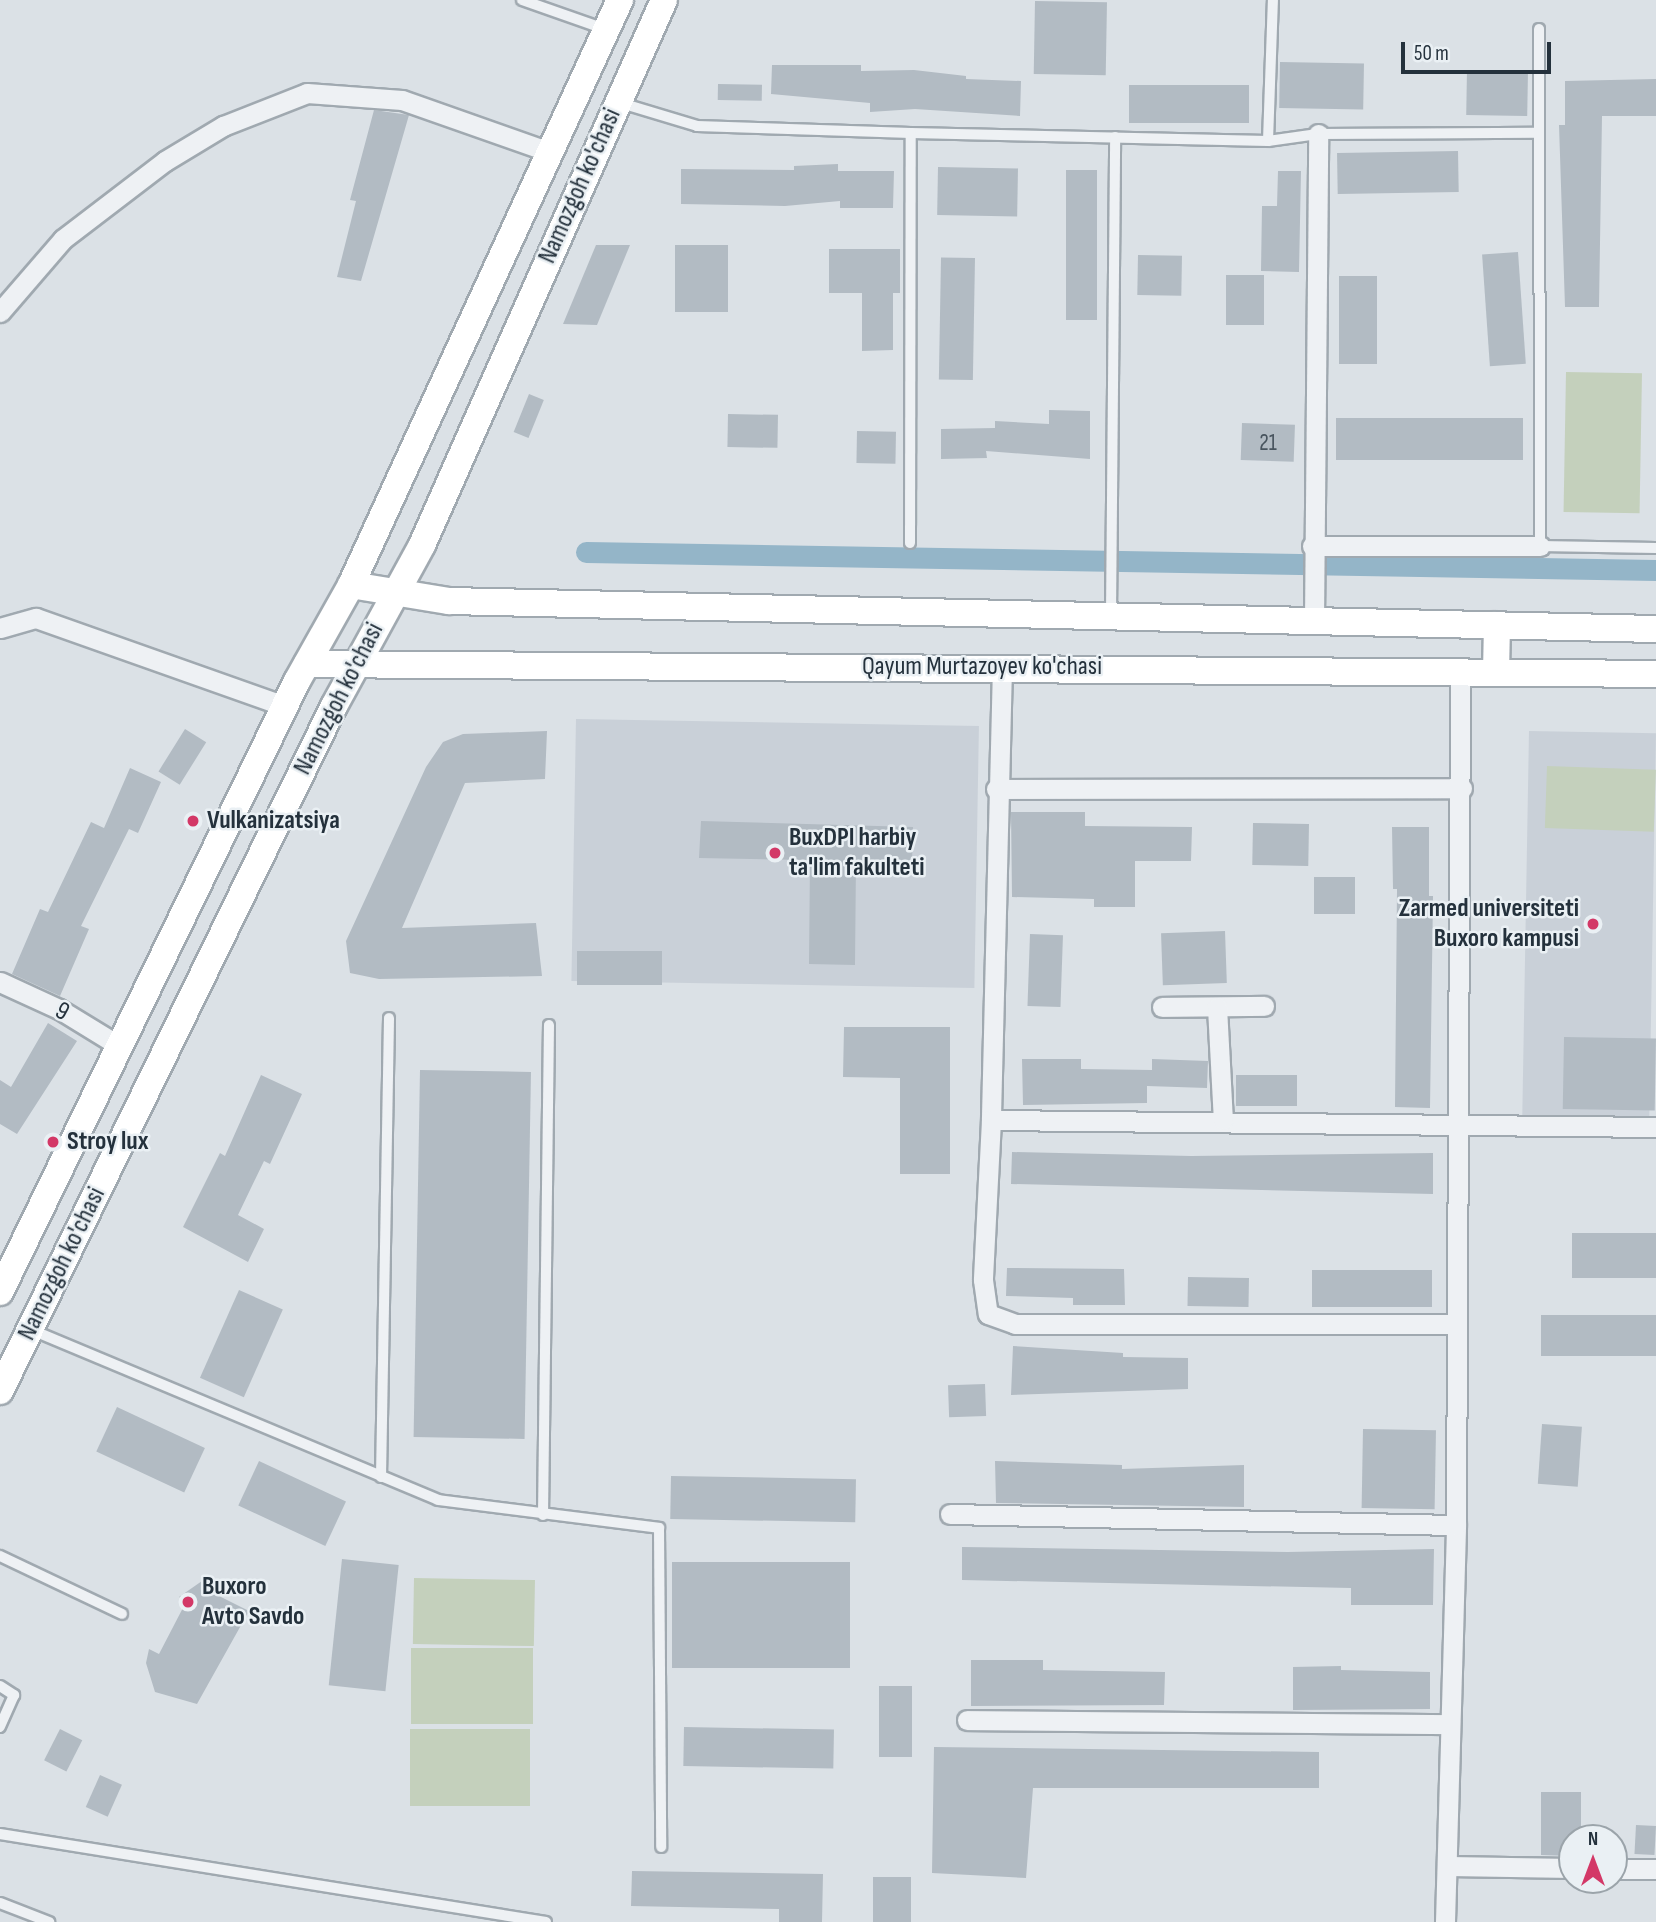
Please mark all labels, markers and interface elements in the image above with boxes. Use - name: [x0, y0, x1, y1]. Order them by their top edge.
- scale bar: [1404, 28, 1554, 72]
- text: 50 m: [1414, 41, 1449, 66]
- street label: Namozgoh ko'chasi: [532, 104, 628, 268]
- house number: 21: [1259, 429, 1277, 457]
- street label: Namozgoh ko'chasi: [287, 618, 391, 780]
- street label: Qayum Murtazoyev ko'chasi: [862, 651, 1102, 683]
- place label: Vulkanizatsiya: [207, 805, 340, 837]
- marker: Vulkanizatsiya: [185, 813, 201, 829]
- place label: BuxDPI harbiy ta'lim fakulteti: [789, 822, 925, 884]
- marker: BuxDPI harbiy ta'lim fakulteti: [767, 845, 783, 861]
- place label: Zarmed universiteti Buxoro kampusi: [1399, 893, 1579, 954]
- marker: Zarmed universiteti Buxoro kampusi: [1585, 916, 1601, 932]
- street label: 9: [49, 996, 75, 1028]
- place label: Stroy lux: [67, 1126, 149, 1158]
- marker: Stroy lux: [45, 1134, 61, 1150]
- street label: Namozgoh ko'chasi: [12, 1182, 112, 1346]
- place label: Buxoro Avto Savdo: [202, 1571, 304, 1632]
- marker: Buxoro Avto Savdo: [180, 1594, 196, 1610]
- north arrow: [1558, 1824, 1628, 1894]
- text: N: [1588, 1828, 1598, 1851]

